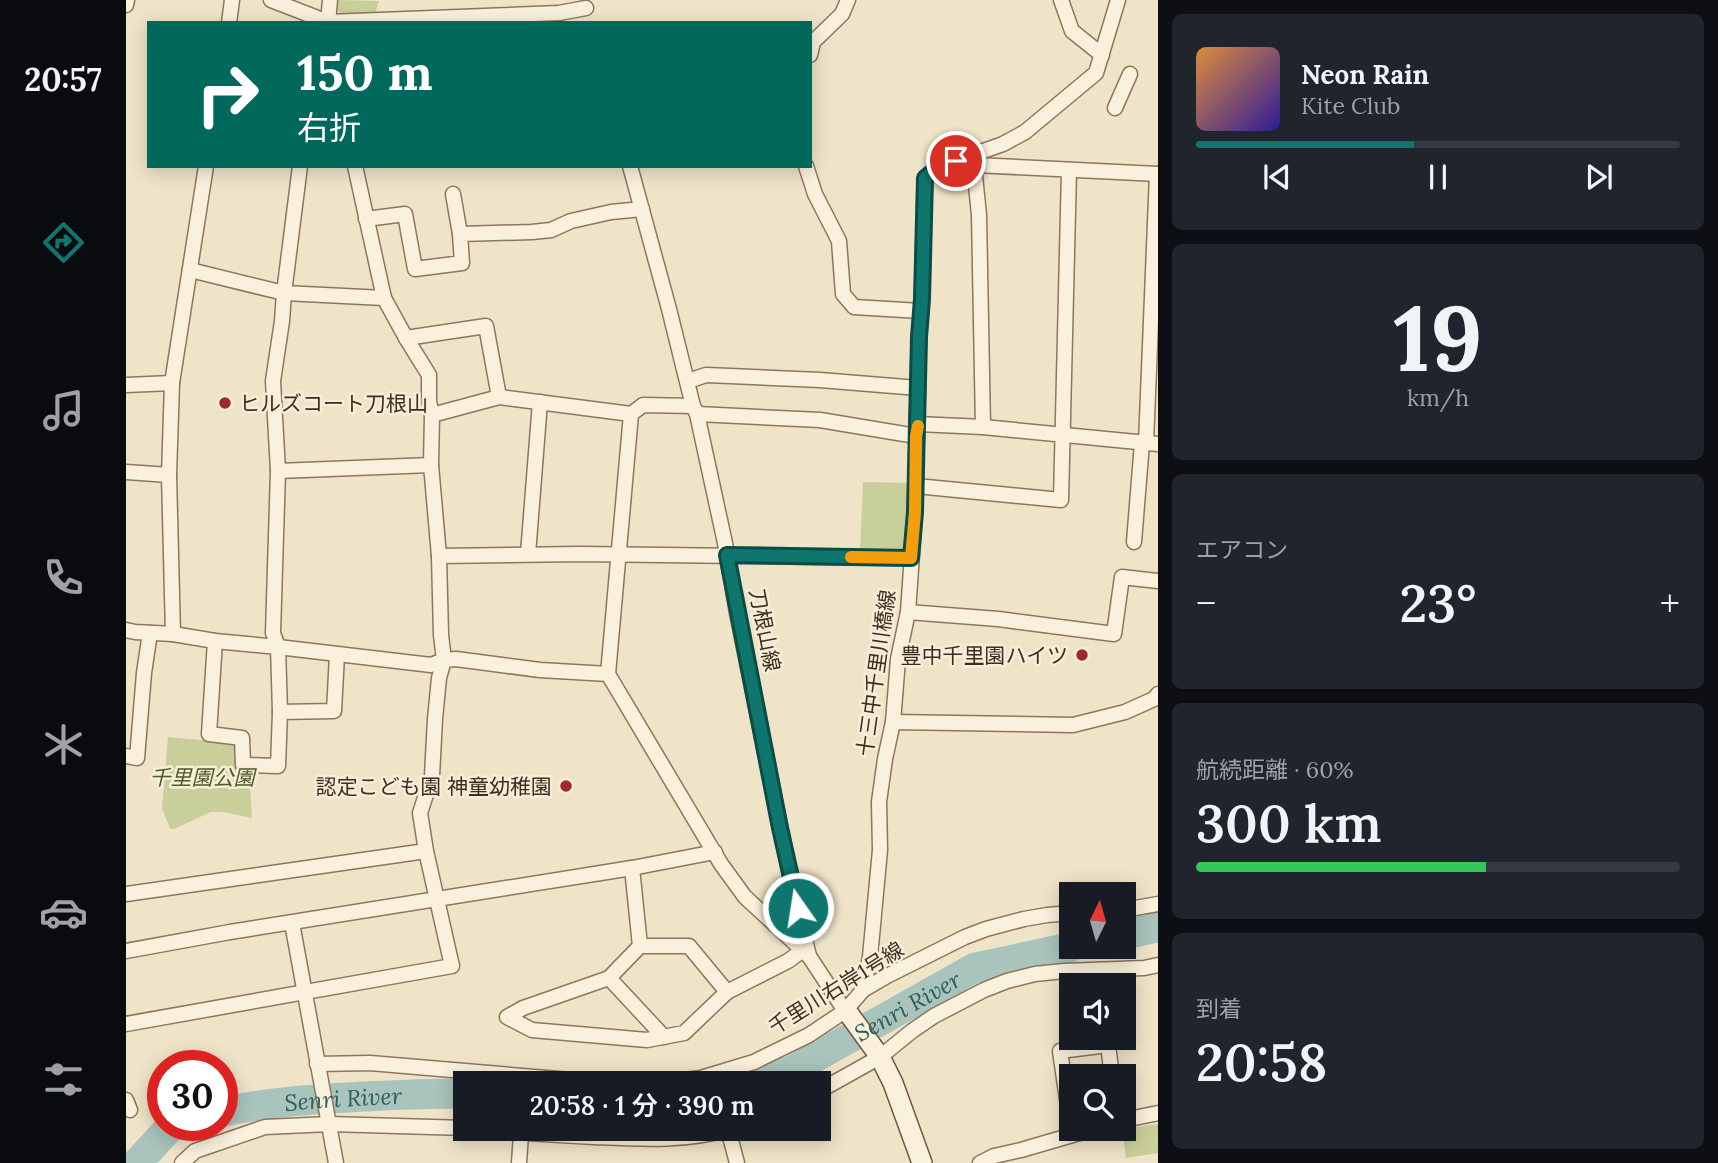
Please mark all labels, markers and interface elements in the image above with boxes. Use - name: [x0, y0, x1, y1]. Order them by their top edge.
- text: 150 m: [297, 41, 433, 103]
- icon: right: [182, 49, 273, 140]
- text: Neon Rain: [1301, 58, 1429, 91]
- text: 20:57: [24, 59, 102, 100]
- text: Kite Club: [1301, 91, 1400, 120]
- text: 右折: [297, 107, 361, 148]
- pin: [926, 131, 986, 191]
- icon: arrive: [937, 142, 975, 180]
- icon: previous: [1258, 158, 1296, 196]
- icon: pause: [1419, 158, 1457, 196]
- icon: next: [1580, 158, 1618, 196]
- icon: directions: [39, 218, 88, 267]
- text: 19: [1393, 279, 1483, 396]
- text: km/h: [1407, 383, 1469, 412]
- icon: music: [39, 386, 88, 435]
- place label: ヒルズコート刀根山: [239, 390, 428, 417]
- marker: ヒルズコート刀根山: [217, 395, 233, 411]
- text: エアコン: [1196, 535, 1288, 564]
- icon: phone: [39, 553, 88, 602]
- text: 23°: [1400, 570, 1476, 636]
- text: −: [1196, 579, 1216, 627]
- text: +: [1660, 579, 1680, 627]
- street label: 刀根山線: [744, 586, 786, 674]
- street label: 十三中千里川橋線: [851, 588, 901, 758]
- place label: 豊中千里園ハイツ: [900, 642, 1068, 669]
- marker: 豊中千里園ハイツ: [1074, 647, 1090, 663]
- icon: climate: [39, 720, 88, 769]
- text: 航続距離 · 60%: [1196, 755, 1353, 784]
- park label: 千里園公園: [150, 764, 257, 791]
- place label: 認定こども園 神童幼稚園: [315, 773, 552, 800]
- marker: 認定こども園 神童幼稚園: [558, 778, 574, 794]
- text: 300 km: [1196, 790, 1382, 856]
- position arrow: [761, 871, 835, 945]
- north arrow: [1059, 882, 1136, 959]
- map controls: [1059, 882, 1136, 1141]
- icon: car: [39, 888, 88, 937]
- street label: 千里川右岸1号線: [763, 936, 909, 1040]
- water label: Senri River: [849, 964, 966, 1047]
- button: sound: [1059, 973, 1136, 1050]
- text: 到着: [1196, 994, 1242, 1023]
- text: 20:58: [1196, 1029, 1327, 1095]
- speed limit sign: 30: [147, 1050, 238, 1141]
- icon: filters: [39, 1055, 88, 1104]
- button: search: [1059, 1064, 1136, 1141]
- water label: Senri River: [283, 1080, 403, 1117]
- text: 20:58 · 1 分 · 390 m: [530, 1089, 754, 1122]

